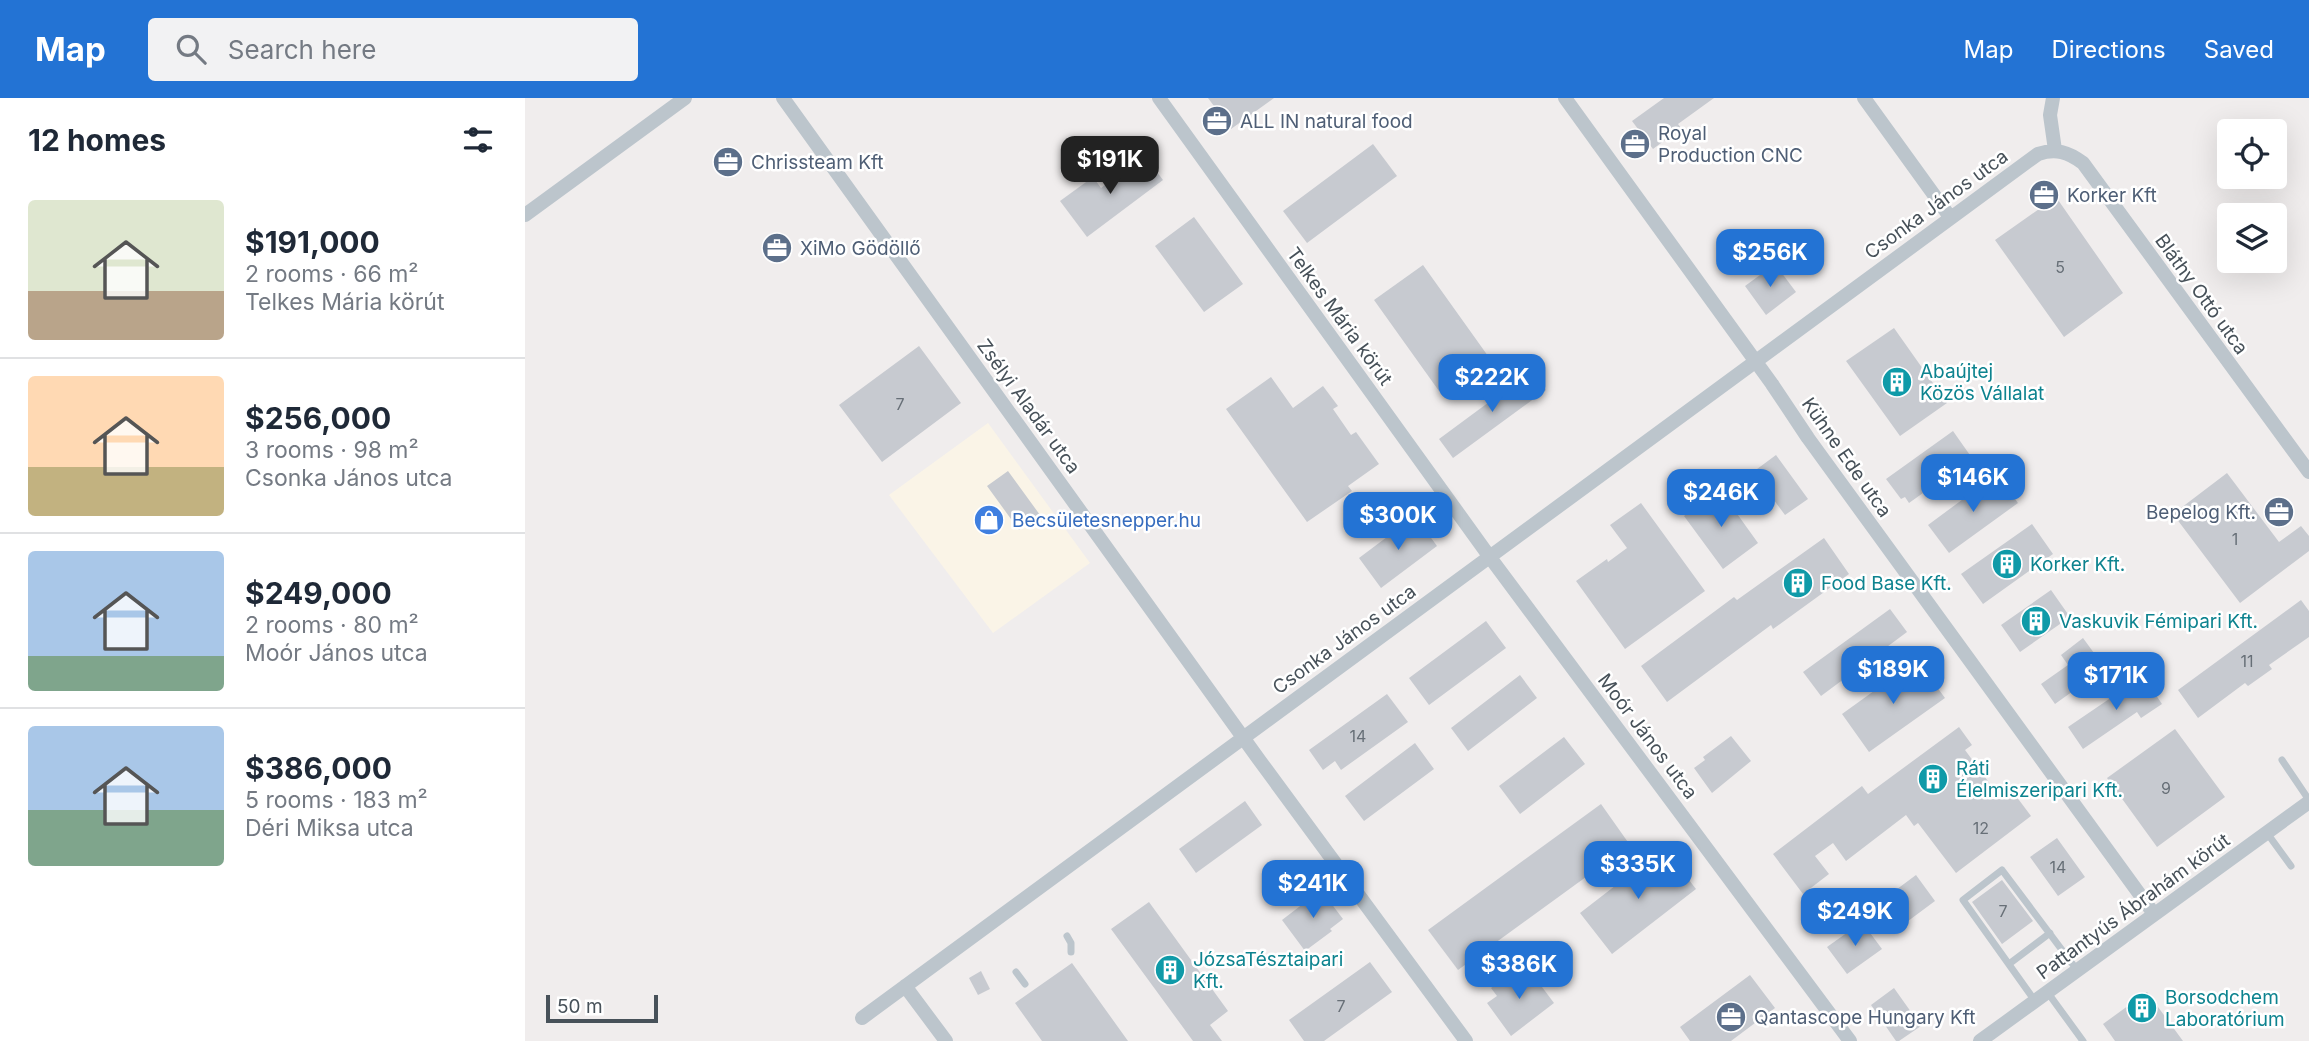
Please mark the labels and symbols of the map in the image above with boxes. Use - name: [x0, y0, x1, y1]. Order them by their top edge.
- office icon: ALL IN natural food: [1200, 104, 1234, 138]
- place label: ALL IN natural food: [1240, 110, 1413, 133]
- place label: Royal Production CNC: [1658, 122, 1803, 167]
- office icon: Royal Production CNC: [1618, 127, 1652, 161]
- pin: $191K: [1061, 136, 1159, 196]
- office icon: Chrissteam Kft: [711, 145, 745, 179]
- street label: Csonka János utca: [1860, 145, 2012, 264]
- place label: Chrissteam Kft: [751, 151, 884, 174]
- office icon: Korker Kft: [2027, 178, 2061, 212]
- place label: Korker Kft: [2067, 184, 2157, 207]
- pin: $256K: [1721, 230, 1819, 289]
- street label: Bláthy Ottó utca: [2150, 230, 2253, 359]
- office icon: XiMo Gödöllő: [760, 231, 794, 265]
- place label: XiMo Gödöllő: [800, 237, 921, 260]
- street label: Telkes Mária körút: [1282, 243, 1397, 390]
- house number: 5: [2055, 257, 2065, 277]
- street label: Zsélyi Aladár utca: [972, 335, 1085, 478]
- pin: $222K: [1443, 354, 1541, 414]
- place label: Abaújtej Közös Vállalat: [1920, 360, 2044, 405]
- building icon: Abaújtej Közös Vállalat: [1880, 365, 1914, 399]
- street label: Kühne Ede utca: [1797, 393, 1896, 522]
- house number: 7: [895, 394, 905, 414]
- pin: $146K: [1924, 454, 2022, 514]
- pin: $246K: [1672, 470, 1770, 529]
- pin: $300K: [1349, 492, 1447, 552]
- office icon: Bepelog Kft.: [2262, 495, 2296, 529]
- place label: Bepelog Kft.: [2146, 501, 2256, 524]
- shop icon: Becsületesnepper.hu: [972, 503, 1006, 537]
- place label: Becsületesnepper.hu: [1012, 509, 1201, 532]
- house number: 1: [2232, 529, 2238, 549]
- building icon: Korker Kft.: [1990, 547, 2024, 581]
- place label: Korker Kft.: [2030, 553, 2125, 576]
- building icon: Food Base Kft.: [1781, 566, 1815, 600]
- place label: Food Base Kft.: [1821, 572, 1952, 595]
- street label: Csonka János utca: [1268, 580, 1420, 699]
- building icon: Vaskuvik Fémipari Kft.: [2019, 604, 2053, 638]
- place label: Vaskuvik Fémipari Kft.: [2059, 610, 2258, 633]
- pin: $189K: [1844, 646, 1942, 706]
- house number: 11: [2240, 651, 2254, 671]
- pin: $171K: [2067, 652, 2165, 712]
- street label: Moór János utca: [1593, 669, 1702, 803]
- house number: 14: [1350, 726, 1366, 746]
- place label: Ráti Élelmiszeripari Kft.: [1956, 757, 2123, 802]
- building icon: Ráti Élelmiszeripari Kft.: [1916, 762, 1950, 796]
- house number: 9: [2161, 778, 2171, 798]
- house number: 12: [1973, 818, 1989, 838]
- street label: Pattantyús Ábrahám körút: [2032, 828, 2234, 984]
- pin: $335K: [1589, 842, 1687, 901]
- house number: 14: [2050, 857, 2066, 877]
- pin: $241K: [1264, 860, 1362, 920]
- pin: $249K: [1806, 888, 1904, 948]
- house number: 7: [1998, 901, 2008, 921]
- pin: $386K: [1470, 942, 1568, 1001]
- place label: JózsaTésztaipari Kft.: [1193, 948, 1343, 993]
- building icon: JózsaTésztaipari Kft.: [1153, 953, 1187, 987]
- place label: Borsodchem Laboratórium: [2165, 986, 2285, 1031]
- building icon: Borsodchem Laboratórium: [2125, 991, 2159, 1025]
- scale bar: [546, 992, 658, 1024]
- house number: 7: [1336, 996, 1346, 1016]
- office icon: Qantascope Hungary Kft: [1714, 1000, 1748, 1034]
- place label: Qantascope Hungary Kft: [1754, 1006, 1975, 1029]

